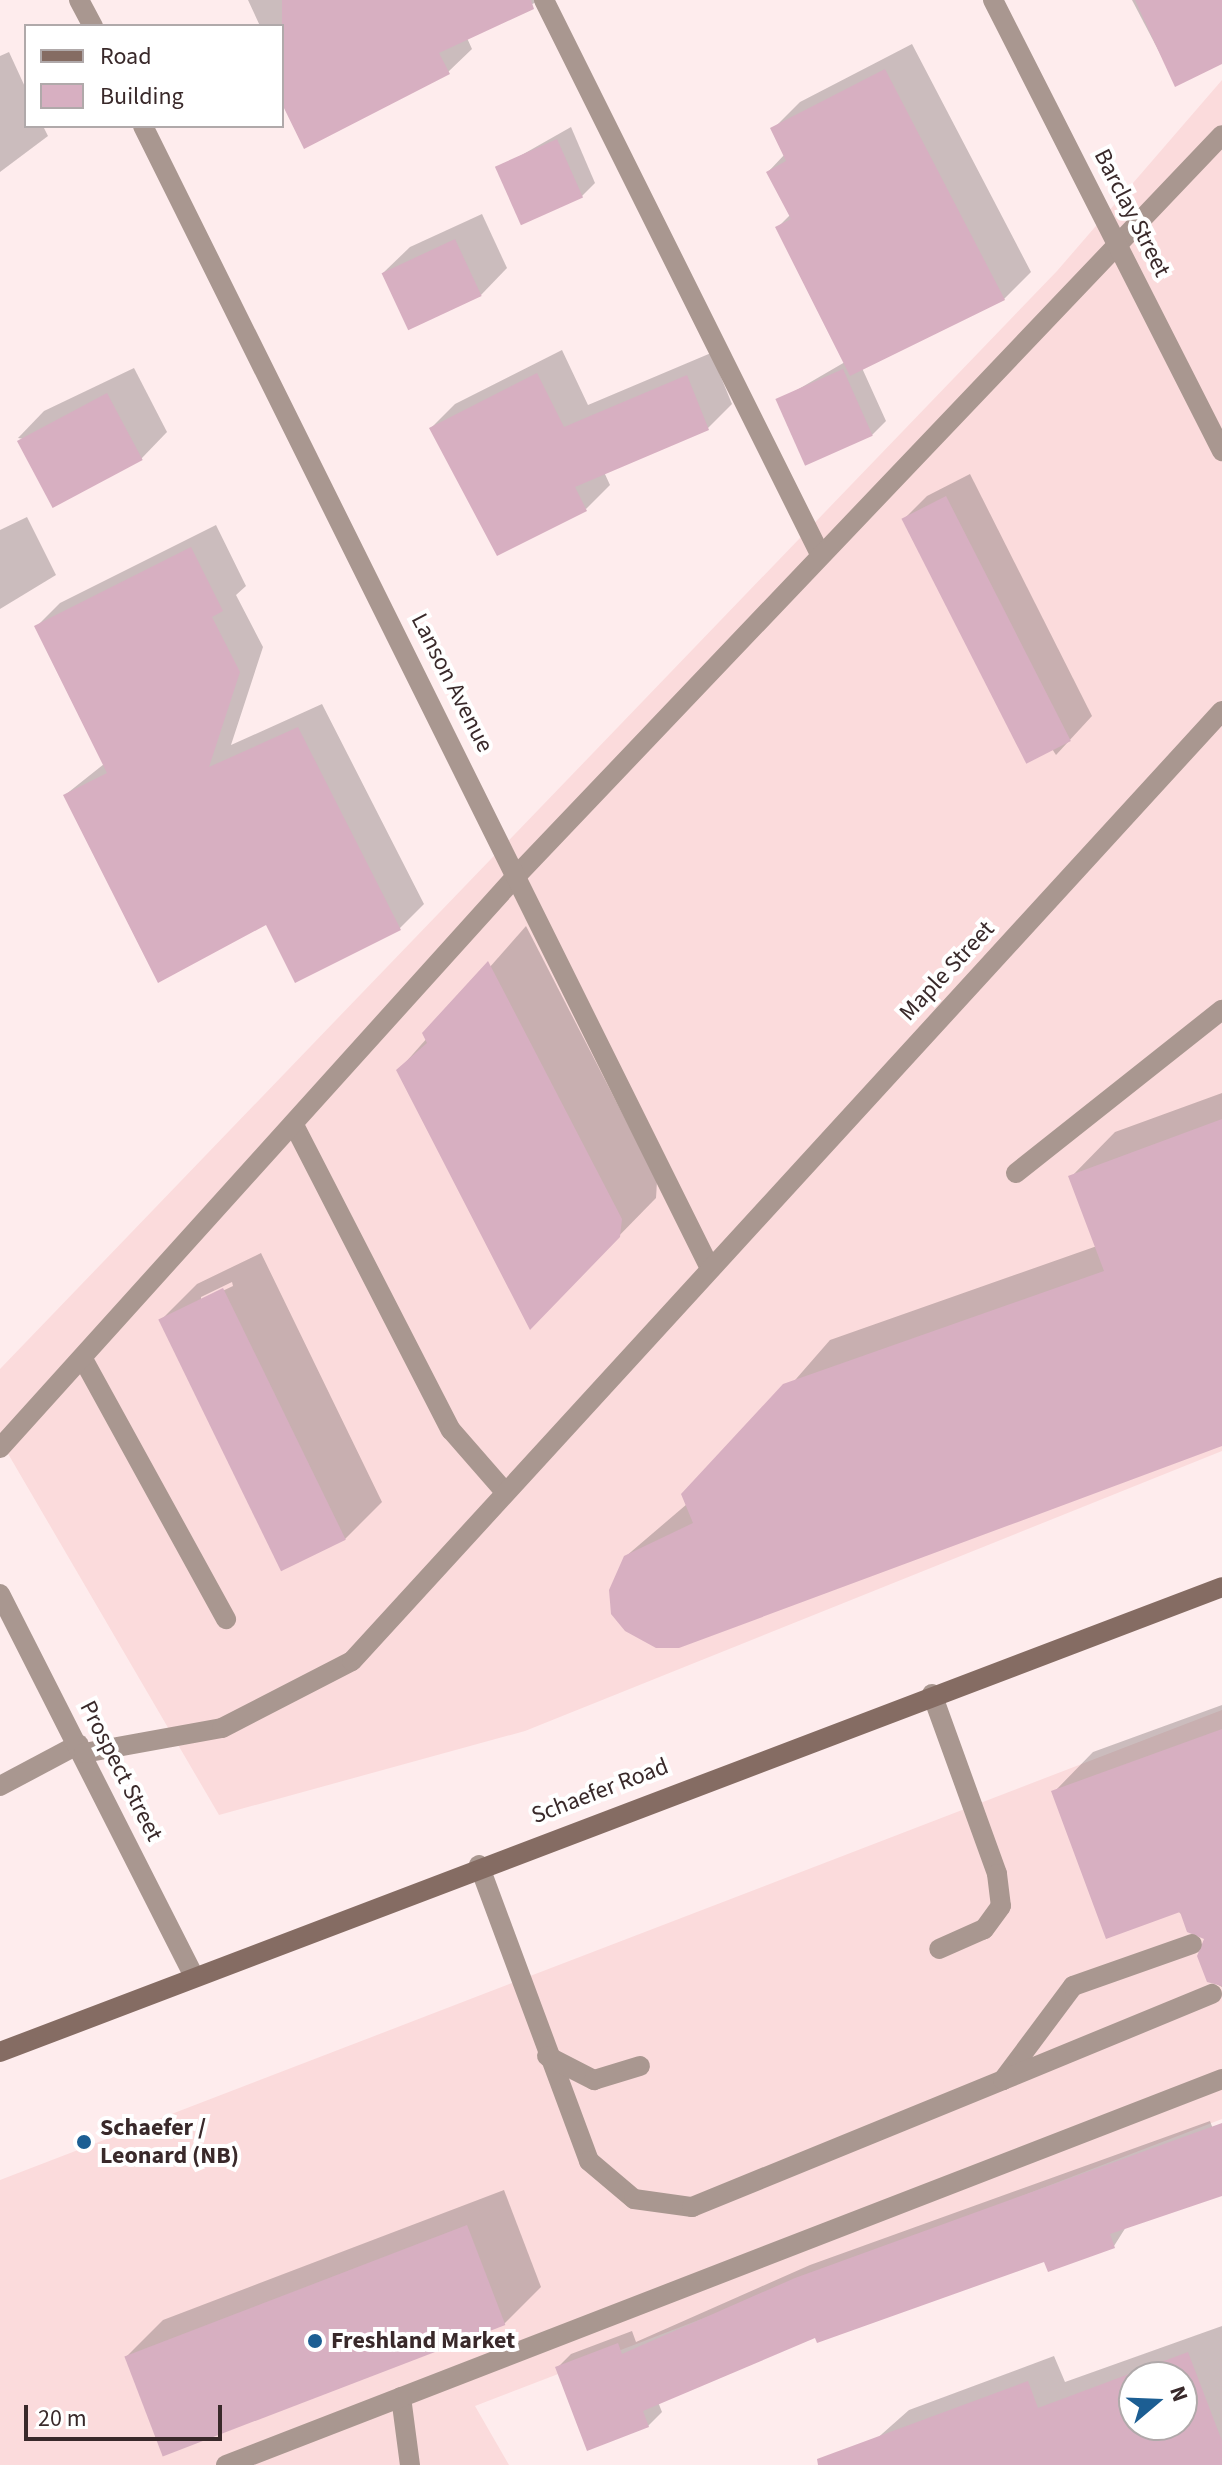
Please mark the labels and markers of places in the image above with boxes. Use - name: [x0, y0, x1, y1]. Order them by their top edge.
- place label: Schaefer / Leonard (NB): [100, 2114, 239, 2170]
- marker: Schaefer / Leonard (NB): [75, 2133, 93, 2151]
- place label: Freshland Market: [331, 2327, 515, 2355]
- marker: Freshland Market: [306, 2332, 324, 2350]

